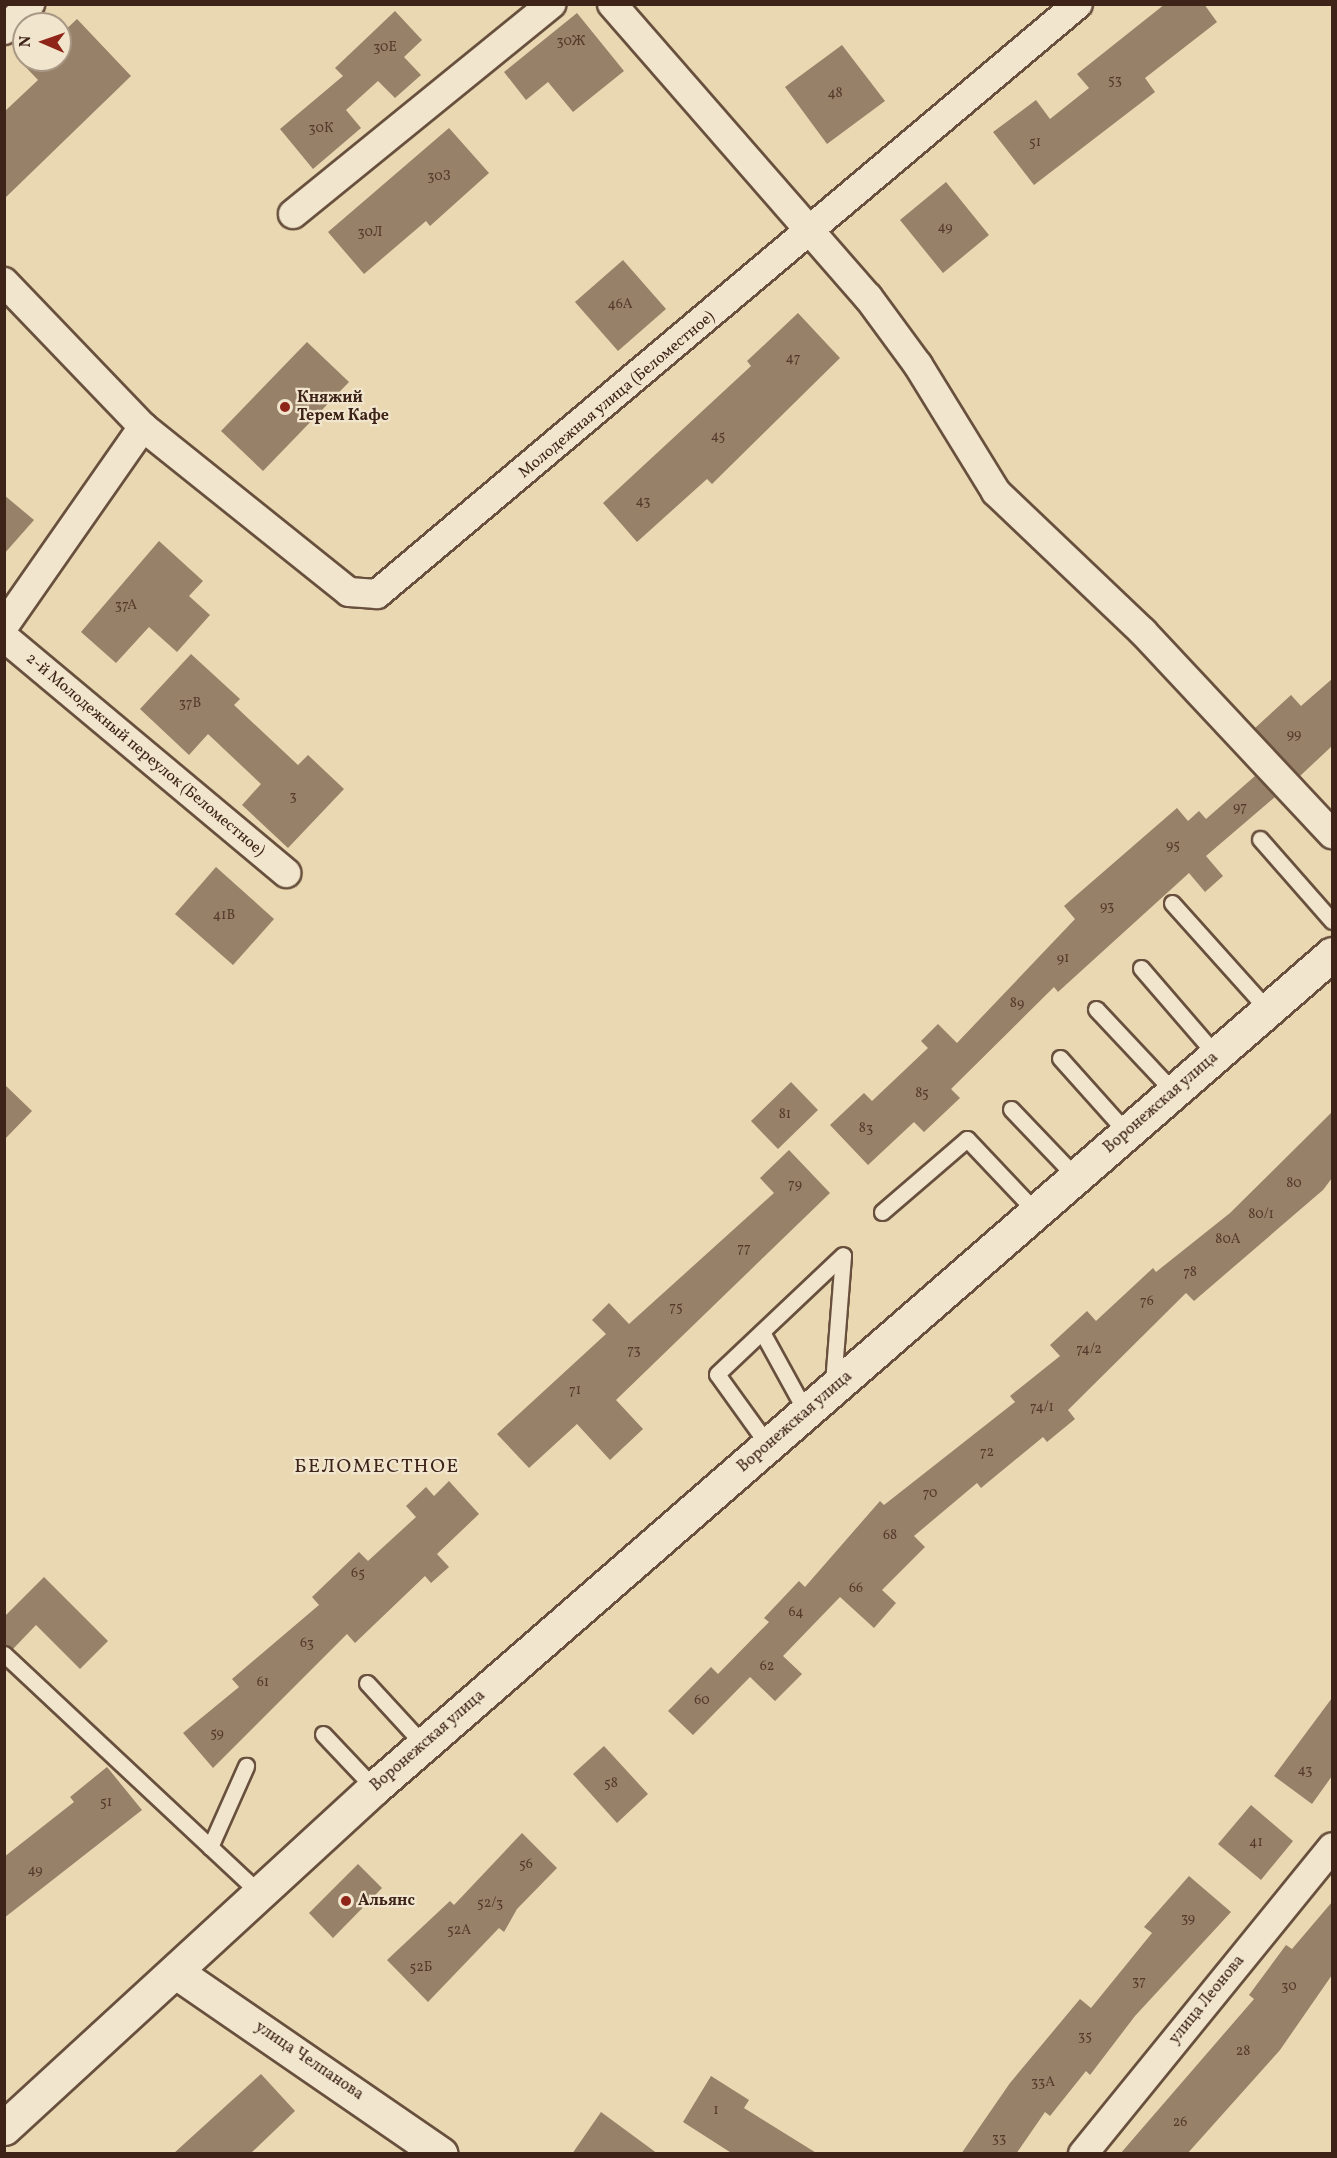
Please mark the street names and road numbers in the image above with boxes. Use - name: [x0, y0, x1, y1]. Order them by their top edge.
- street label: Молодежная улица (Беломестное): [515, 307, 719, 483]
- street label: 2-й Молодежный переулок (Беломестное): [22, 649, 268, 861]
- street label: Воронежская улица: [1100, 1048, 1222, 1158]
- street label: Воронежская улица: [734, 1367, 856, 1477]
- street label: Воронежская улица: [367, 1686, 489, 1796]
- street label: улица Леонова: [1165, 1952, 1249, 2048]
- street label: улица Челпанова: [251, 2018, 367, 2104]

